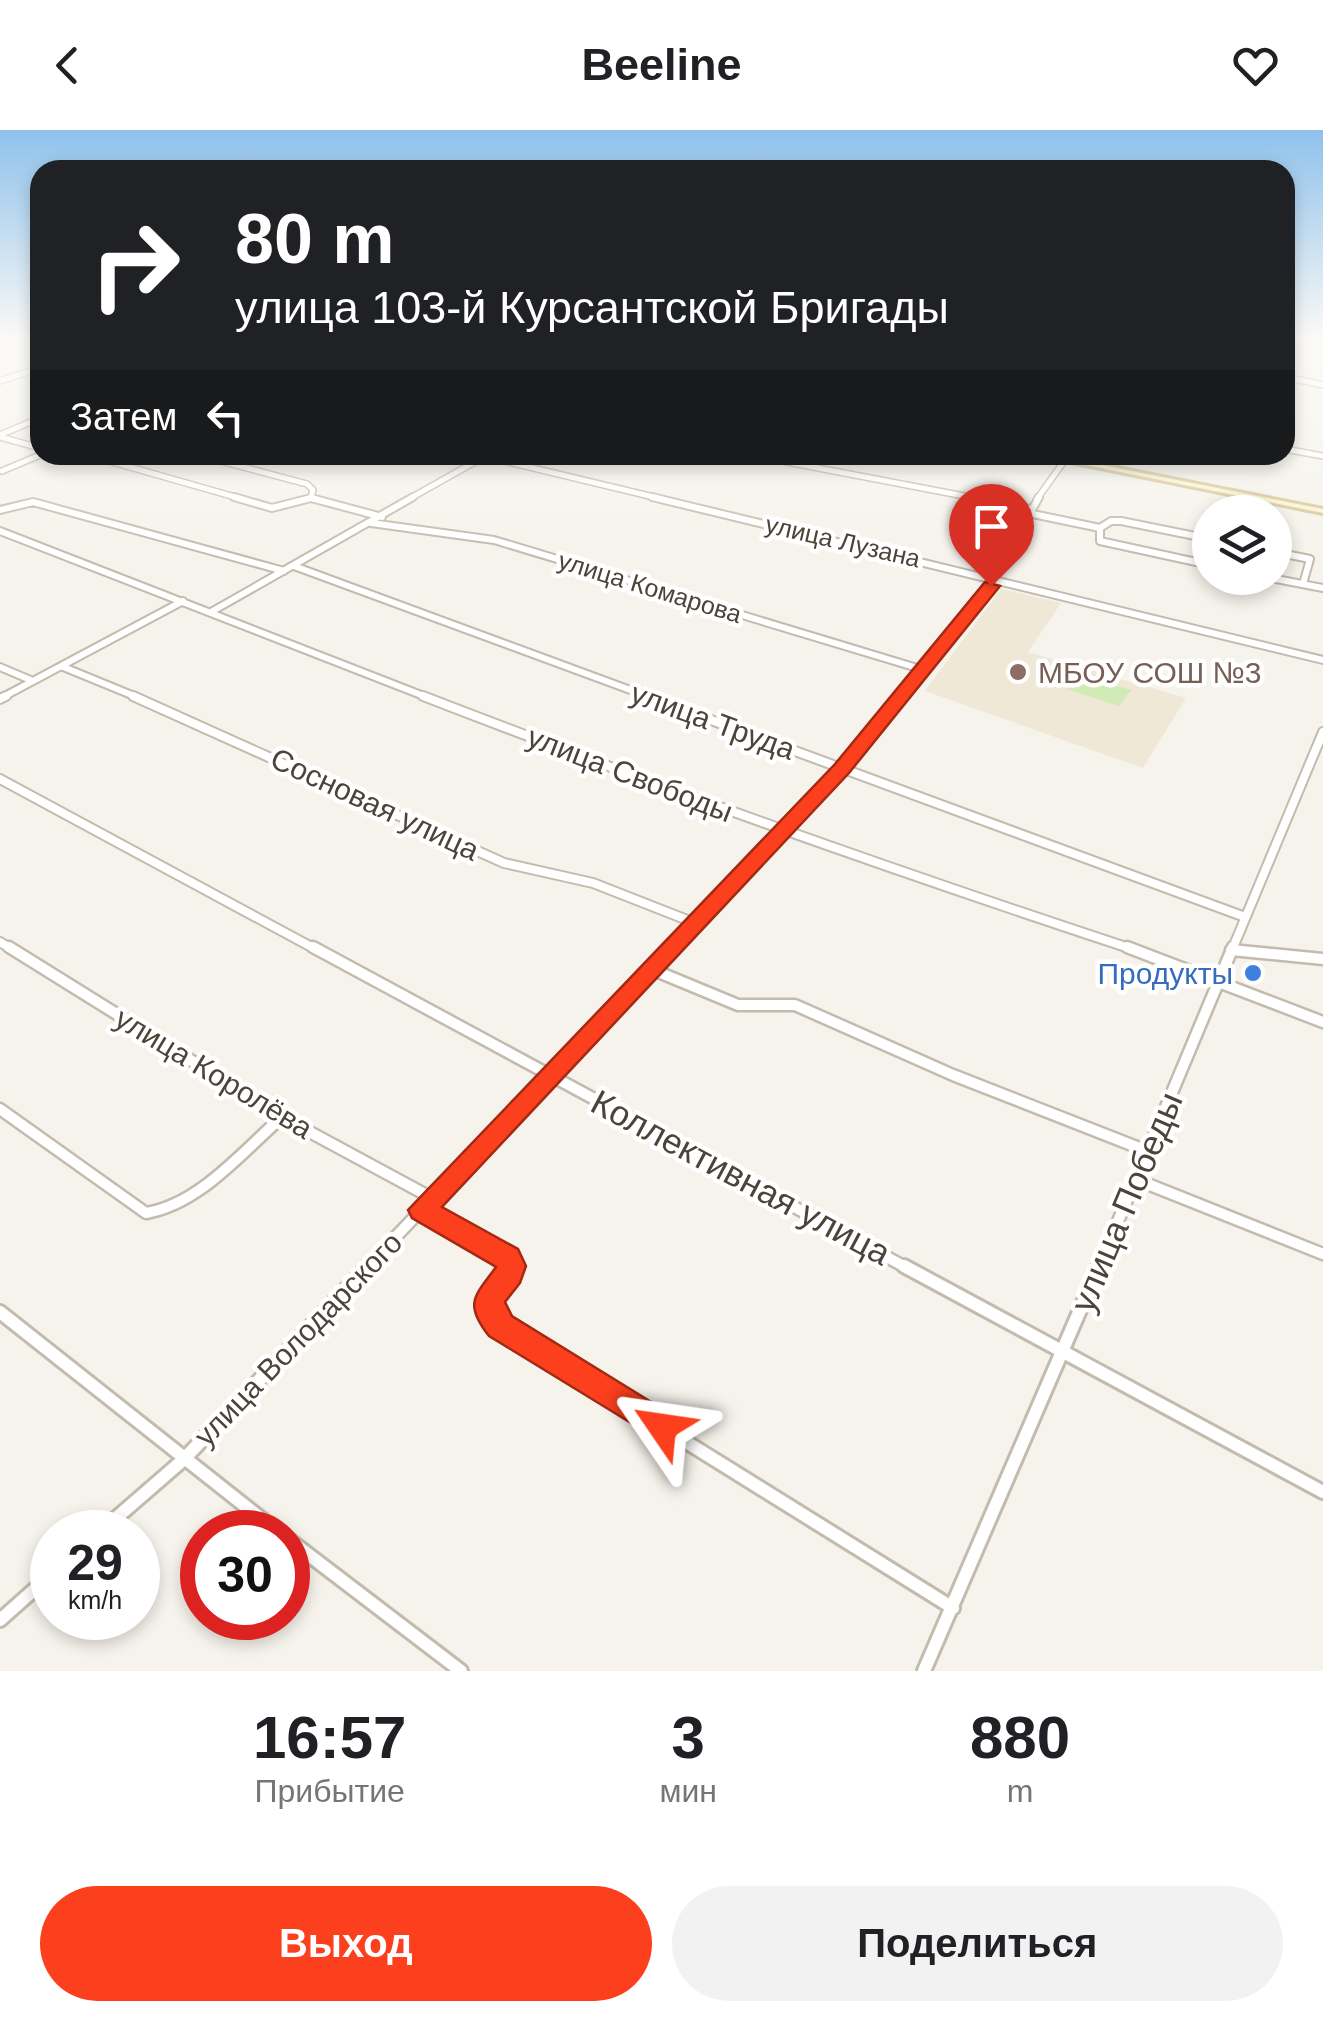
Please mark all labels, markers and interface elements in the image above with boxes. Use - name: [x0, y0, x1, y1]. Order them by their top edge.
- icon: back: [40, 38, 95, 93]
- icon: heart: [1228, 38, 1283, 93]
- text: Beeline: [581, 39, 742, 90]
- icon: right: [70, 200, 200, 330]
- text: 80 m: [235, 200, 395, 278]
- text: улица 103-й Курсантской Бригады: [235, 282, 949, 333]
- icon: left: [198, 390, 253, 445]
- text: Затем: [70, 396, 178, 438]
- pin: [949, 484, 1034, 587]
- map controls: [1192, 495, 1292, 595]
- button: layers: [1192, 495, 1292, 595]
- icon: arrive: [964, 499, 1019, 554]
- street label: улица Лузана: [763, 510, 923, 572]
- street label: улица Комарова: [555, 546, 745, 628]
- place label: МБОУ СОШ №3: [1038, 656, 1261, 689]
- marker: МБОУ СОШ №3: [1007, 661, 1029, 683]
- street label: улица Труда: [627, 676, 800, 766]
- street label: улица Свободы: [523, 720, 737, 828]
- street label: Сосновая улица: [266, 741, 485, 867]
- place label: Продукты: [1097, 957, 1233, 990]
- marker: Продукты: [1242, 962, 1264, 984]
- street label: улица Королёва: [109, 1001, 319, 1145]
- street label: Коллективная улица: [585, 1082, 898, 1273]
- street label: улица Победы: [1062, 1086, 1190, 1318]
- street label: улица Володарского: [188, 1225, 408, 1453]
- position arrow: [610, 1375, 714, 1479]
- speed limit sign: 30: [180, 1510, 310, 1640]
- text: 29: [67, 1535, 123, 1591]
- text: km/h: [68, 1586, 122, 1614]
- text: 16:57: [253, 1704, 406, 1771]
- text: 3: [671, 1704, 705, 1771]
- text: 880: [970, 1704, 1070, 1771]
- text: Прибытие: [255, 1773, 405, 1809]
- text: мин: [659, 1773, 717, 1809]
- text: m: [1007, 1773, 1033, 1809]
- button: Выход: [40, 1886, 652, 2001]
- button: Поделиться: [672, 1886, 1283, 2001]

